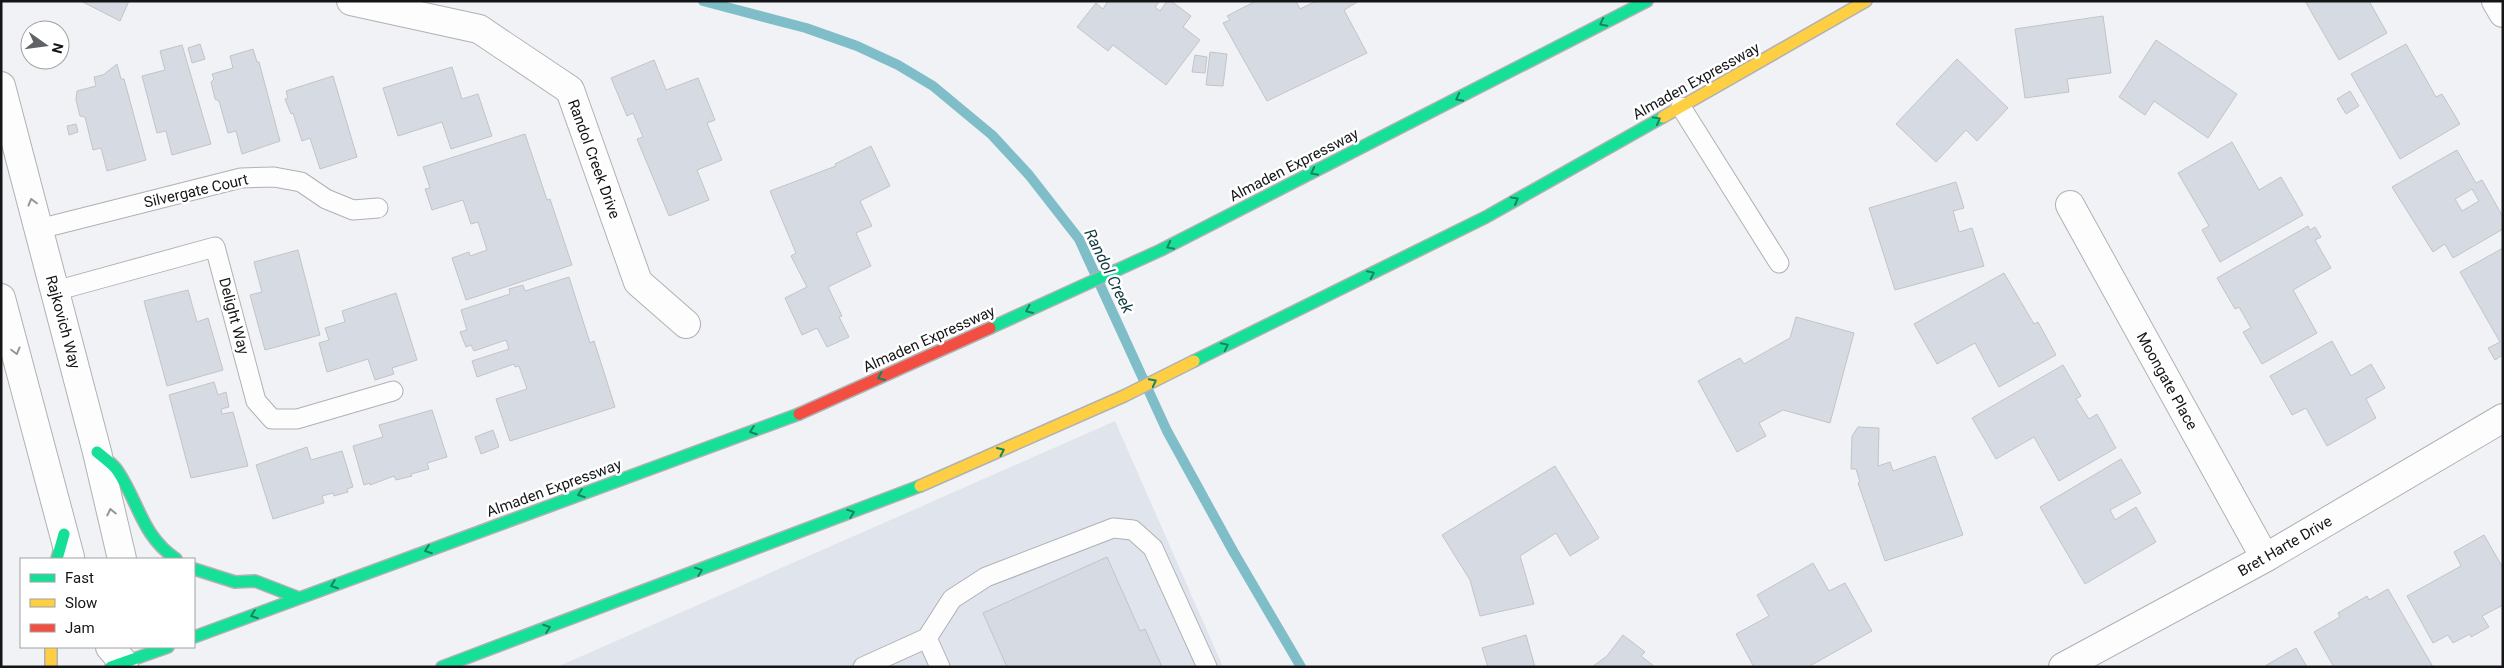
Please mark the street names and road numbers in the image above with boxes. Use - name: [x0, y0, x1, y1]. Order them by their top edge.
- street label: Almaden Expressway: [1629, 39, 1763, 123]
- street label: Randol Creek Drive: [564, 97, 624, 221]
- street label: Almaden Expressway: [1226, 125, 1362, 205]
- street label: Silvergate Court: [142, 170, 250, 212]
- street label: Rajkovich Way: [42, 273, 84, 371]
- street label: Delight Way: [215, 276, 253, 356]
- street label: Almaden Expressway: [860, 302, 998, 376]
- street label: Moongate Place: [2133, 329, 2201, 433]
- street label: Almaden Expressway: [484, 455, 624, 521]
- street label: Bret Harte Drive: [2235, 512, 2335, 580]

